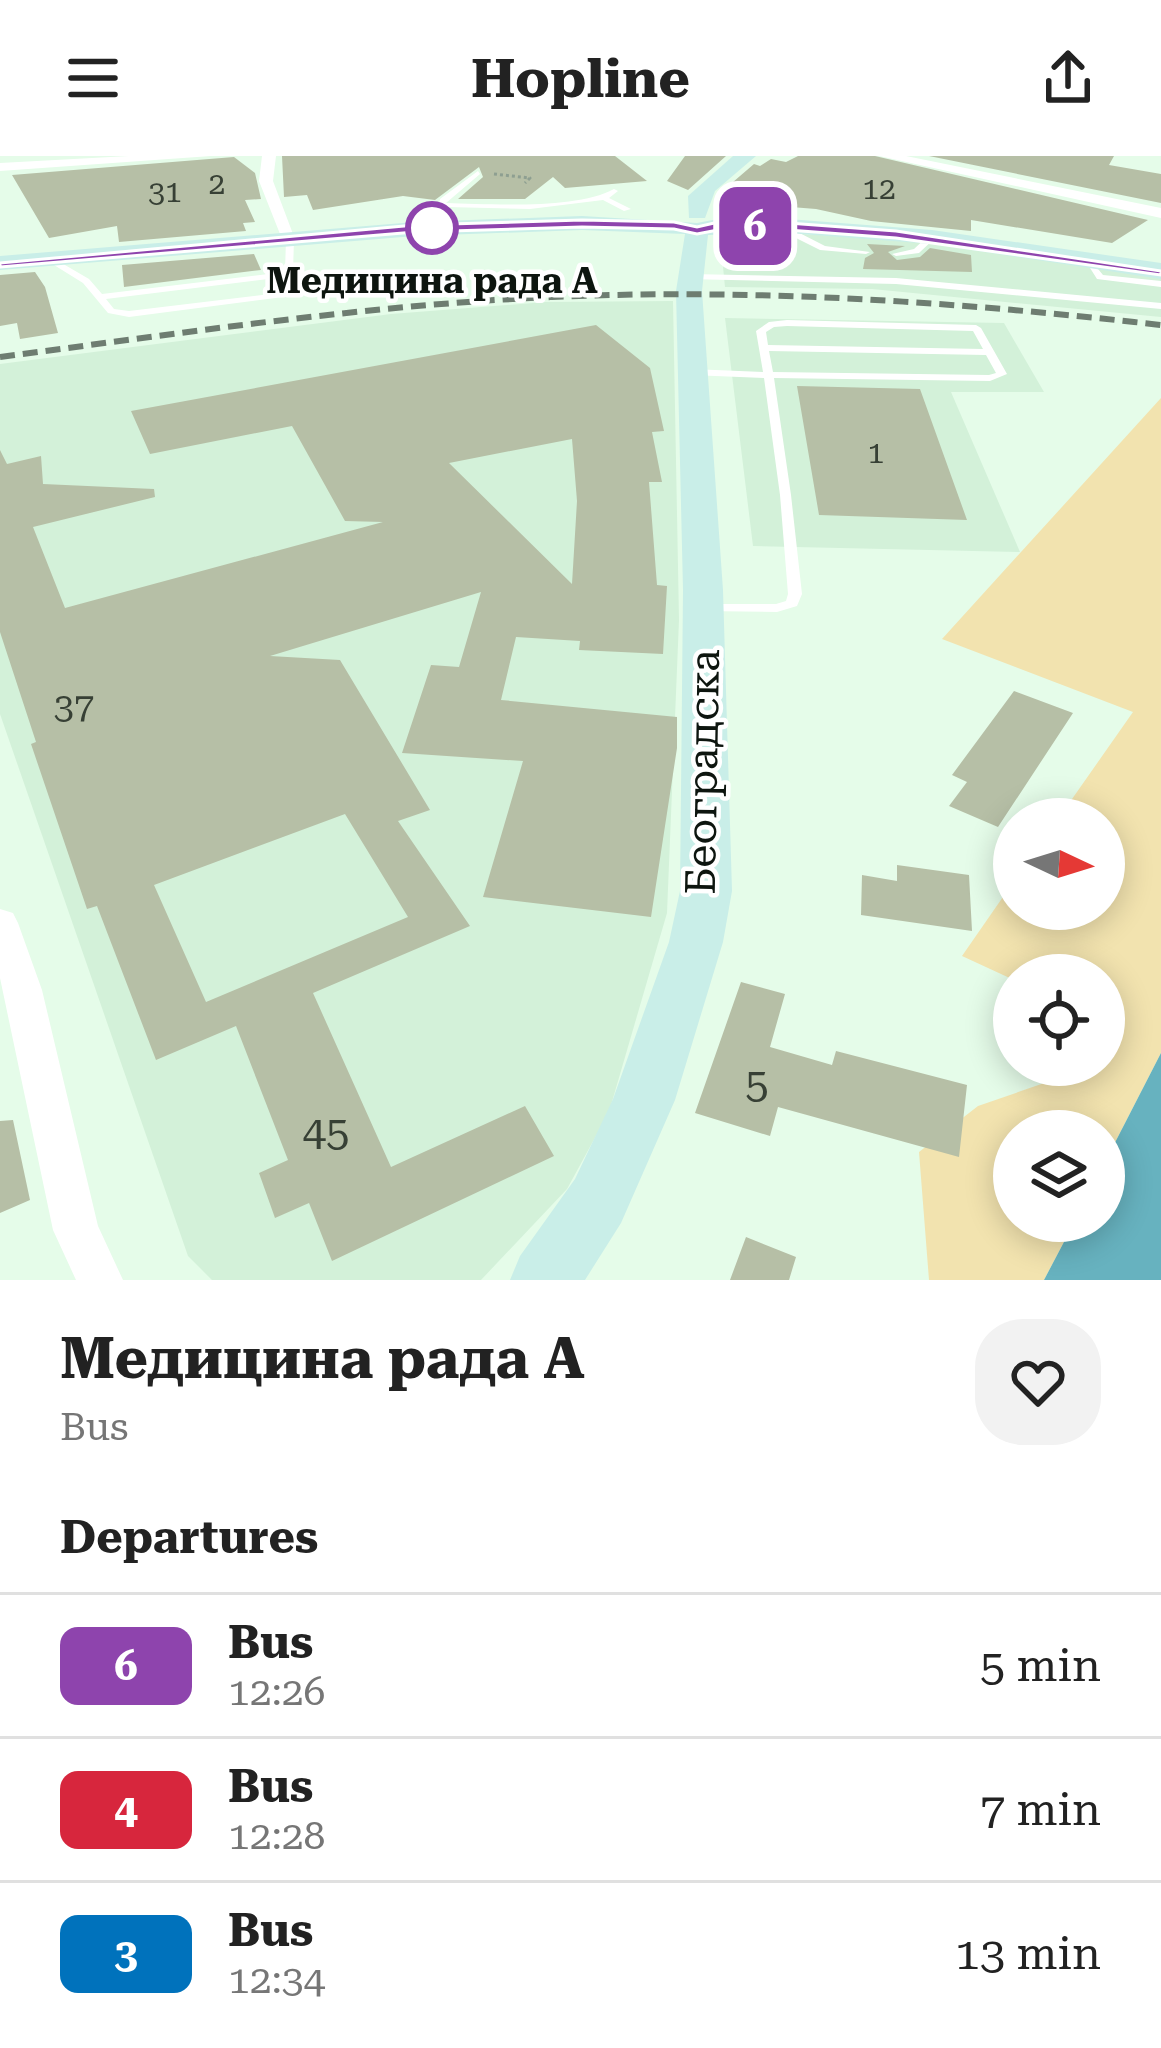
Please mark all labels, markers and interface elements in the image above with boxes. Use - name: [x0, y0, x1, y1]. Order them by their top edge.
- icon: menu: [60, 45, 126, 111]
- icon: share: [1035, 45, 1101, 111]
- text: Hopline: [471, 47, 690, 110]
- house number: 2: [209, 166, 225, 201]
- house number: 12: [862, 171, 896, 206]
- house number: 31: [148, 174, 182, 209]
- line badge: 6: [716, 187, 794, 265]
- text: 6: [743, 201, 767, 250]
- marker: Медицина рада А: [407, 203, 457, 253]
- place label: Медицина рада А: [266, 260, 598, 302]
- house number: 1: [868, 435, 884, 470]
- street label: Београдска: [676, 649, 729, 895]
- house number: 37: [54, 686, 94, 728]
- north arrow: [993, 798, 1125, 930]
- map controls: [993, 798, 1125, 1242]
- button: locate: [993, 954, 1125, 1086]
- house number: 5: [745, 1059, 769, 1108]
- house number: 45: [302, 1107, 350, 1156]
- button: layers: [993, 1110, 1125, 1242]
- button: heart: [975, 1319, 1101, 1445]
- text: Медицина рада А: [60, 1325, 585, 1392]
- text: Bus: [60, 1404, 129, 1450]
- text: Departures: [60, 1511, 318, 1564]
- text: Bus: [228, 1616, 313, 1669]
- text: 5 min: [980, 1639, 1101, 1692]
- text: 6: [114, 1641, 138, 1690]
- text: 12:26: [228, 1669, 325, 1715]
- text: Bus: [228, 1760, 313, 1813]
- text: 7 min: [980, 1783, 1101, 1836]
- text: 4: [114, 1785, 138, 1834]
- text: 12:28: [228, 1813, 325, 1859]
- text: Bus: [228, 1904, 313, 1957]
- text: 13 min: [955, 1927, 1101, 1980]
- text: 3: [114, 1929, 138, 1978]
- text: 12:34: [228, 1957, 325, 2003]

